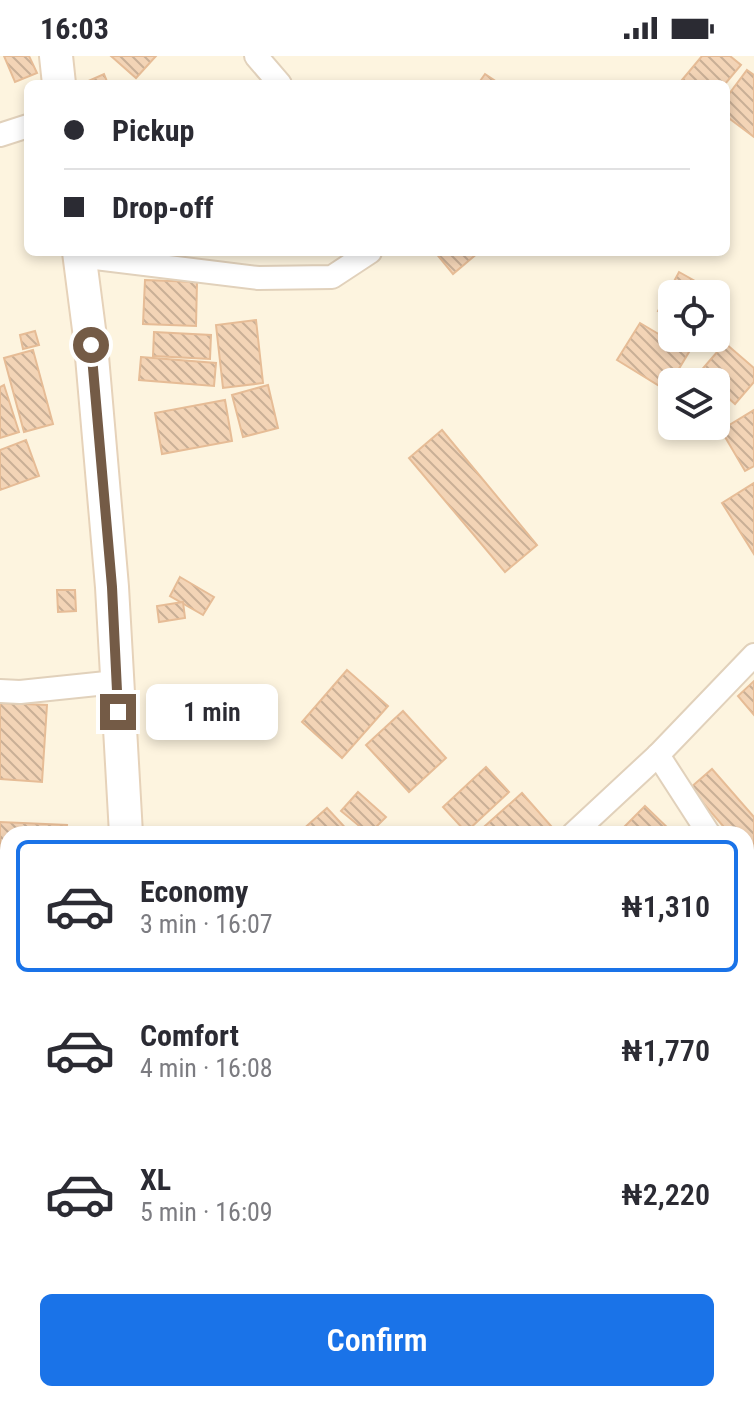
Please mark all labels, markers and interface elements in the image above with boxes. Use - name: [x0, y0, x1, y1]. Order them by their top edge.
- text: 16:03: [40, 11, 109, 46]
- text: Pickup: [112, 113, 194, 148]
- text: Drop-off: [112, 190, 214, 225]
- map controls: [658, 280, 730, 440]
- button: locate: [658, 280, 730, 352]
- route start: [73, 327, 109, 363]
- button: layers: [658, 368, 730, 440]
- callout: 1 min: [146, 684, 278, 740]
- route end: [100, 694, 136, 730]
- text: 1 min: [183, 697, 241, 727]
- icon: car: [44, 870, 116, 942]
- text: Economy: [140, 874, 248, 909]
- text: ₦1,310: [621, 889, 710, 924]
- text: 3 min · 16:07: [140, 909, 273, 939]
- icon: car: [44, 1014, 116, 1086]
- text: Comfort: [140, 1018, 239, 1053]
- text: ₦1,770: [621, 1033, 710, 1068]
- text: 4 min · 16:08: [140, 1053, 273, 1083]
- icon: car: [44, 1158, 116, 1230]
- text: XL: [140, 1162, 171, 1197]
- text: ₦2,220: [621, 1177, 710, 1212]
- text: 5 min · 16:09: [140, 1197, 273, 1227]
- button: Confirm: [40, 1294, 714, 1386]

